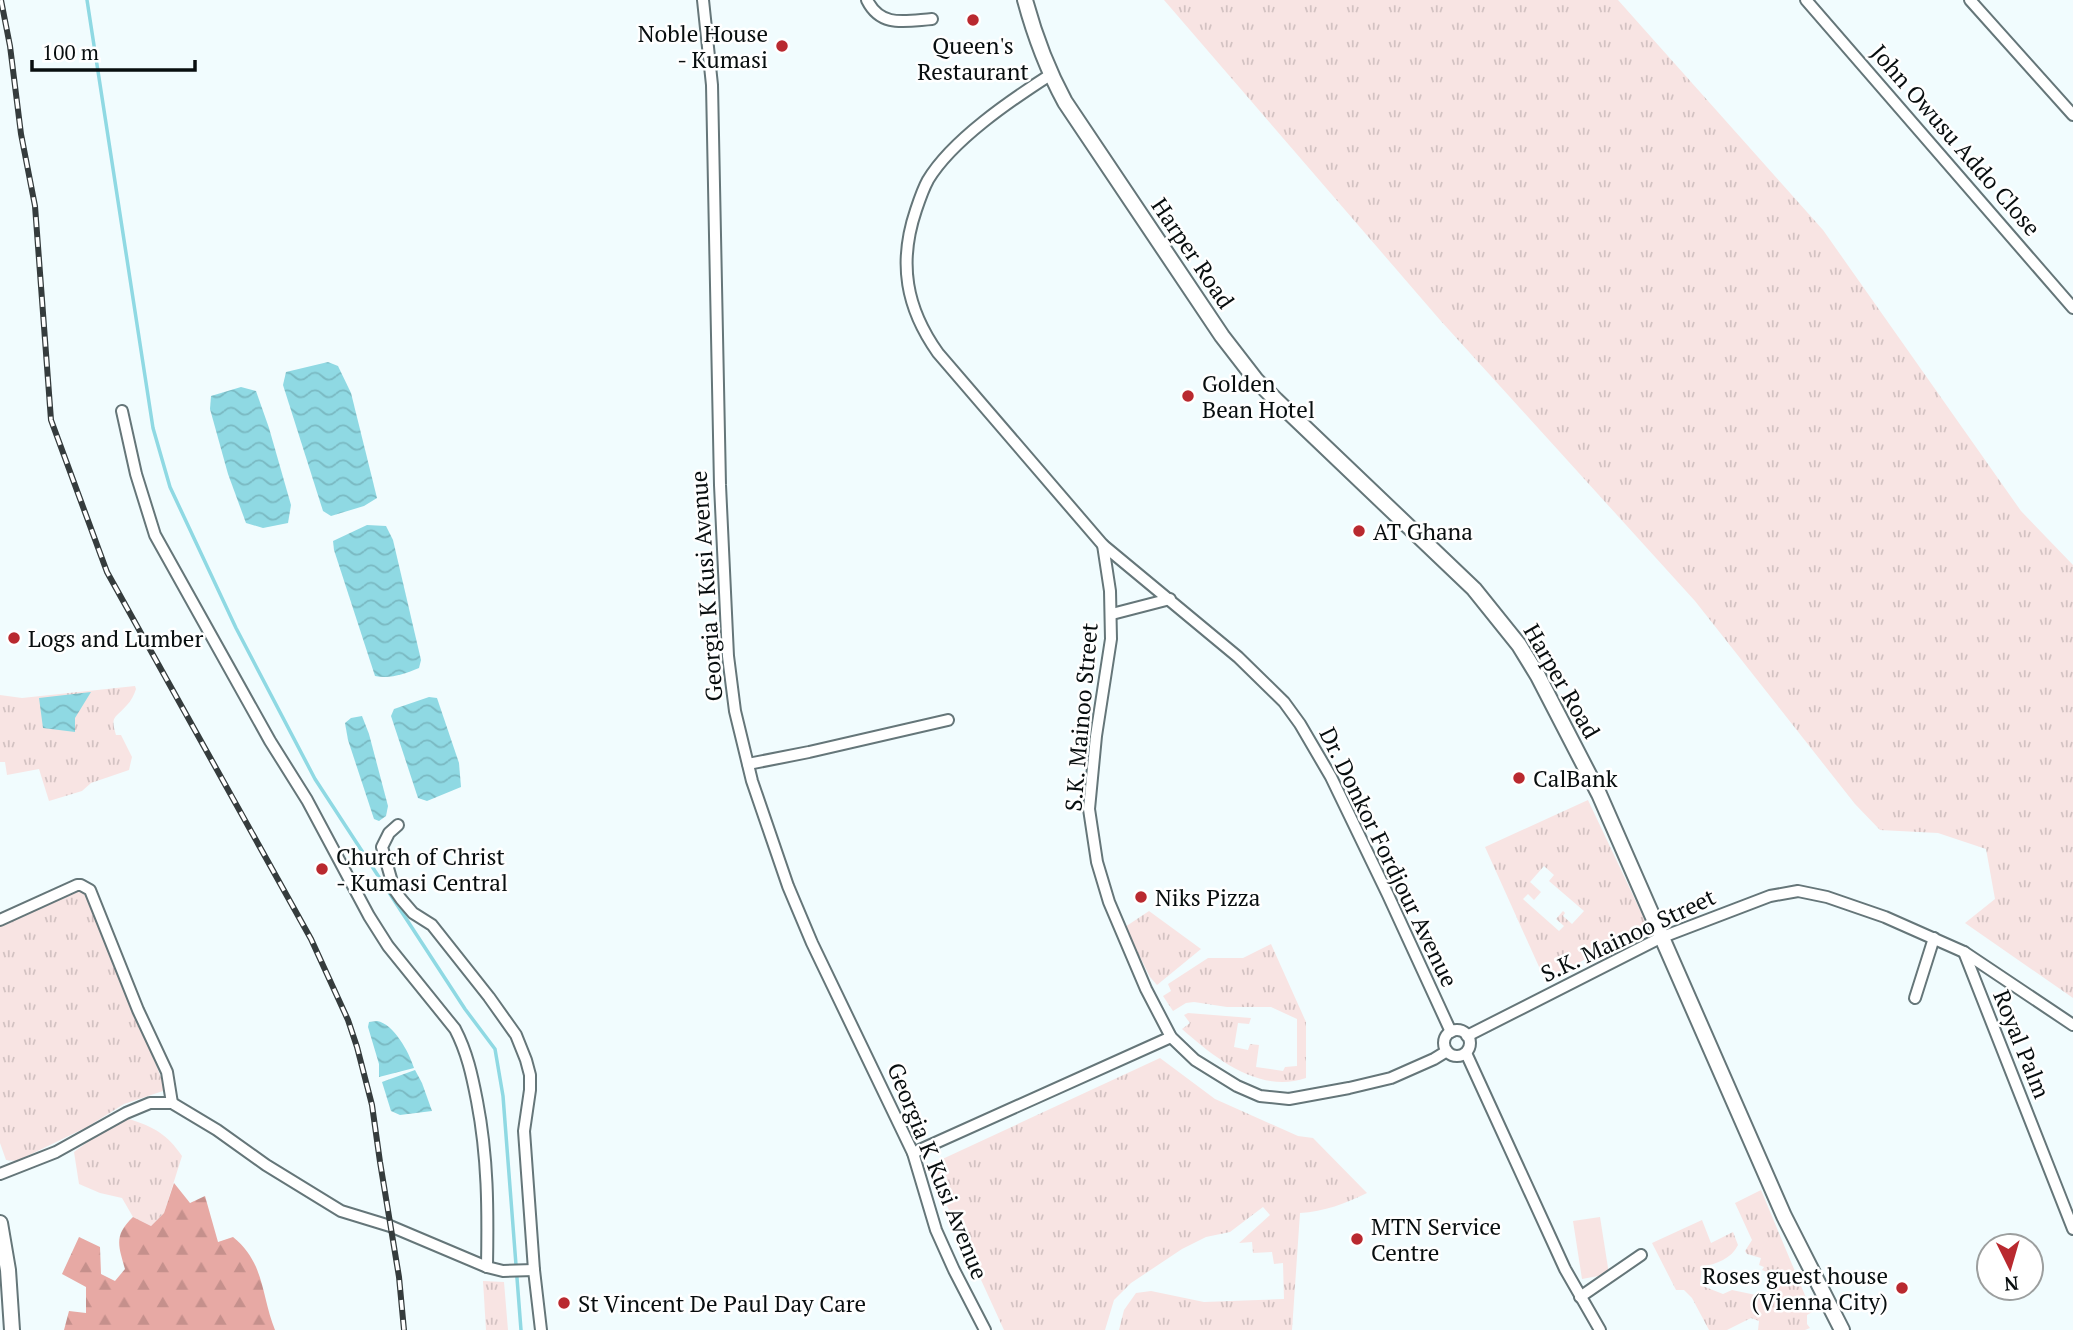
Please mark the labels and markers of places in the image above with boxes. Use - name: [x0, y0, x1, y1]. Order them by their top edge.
- marker: Queen's Restaurant: [965, 12, 981, 28]
- place label: Noble House - Kumasi: [638, 18, 768, 75]
- place label: Queen's Restaurant: [917, 30, 1029, 87]
- marker: Noble House - Kumasi: [774, 38, 790, 54]
- place label: Golden Bean Hotel: [1202, 368, 1315, 425]
- marker: Golden Bean Hotel: [1180, 388, 1196, 404]
- place label: AT Ghana: [1373, 516, 1473, 547]
- marker: AT Ghana: [1351, 523, 1367, 539]
- place label: Logs and Lumber: [28, 623, 203, 654]
- marker: Logs and Lumber: [6, 630, 22, 646]
- place label: CalBank: [1533, 763, 1618, 794]
- marker: CalBank: [1511, 770, 1527, 786]
- place label: Church of Christ - Kumasi Central: [336, 841, 508, 898]
- marker: Church of Christ - Kumasi Central: [314, 861, 330, 877]
- place label: Niks Pizza: [1155, 882, 1261, 913]
- marker: Niks Pizza: [1133, 889, 1149, 905]
- place label: MTN Service Centre: [1371, 1211, 1501, 1268]
- marker: MTN Service Centre: [1349, 1231, 1365, 1247]
- place label: Roses guest house (Vienna City): [1702, 1260, 1888, 1317]
- marker: Roses guest house (Vienna City): [1894, 1280, 1910, 1296]
- place label: St Vincent De Paul Day Care: [578, 1288, 866, 1319]
- marker: St Vincent De Paul Day Care: [556, 1295, 572, 1311]

